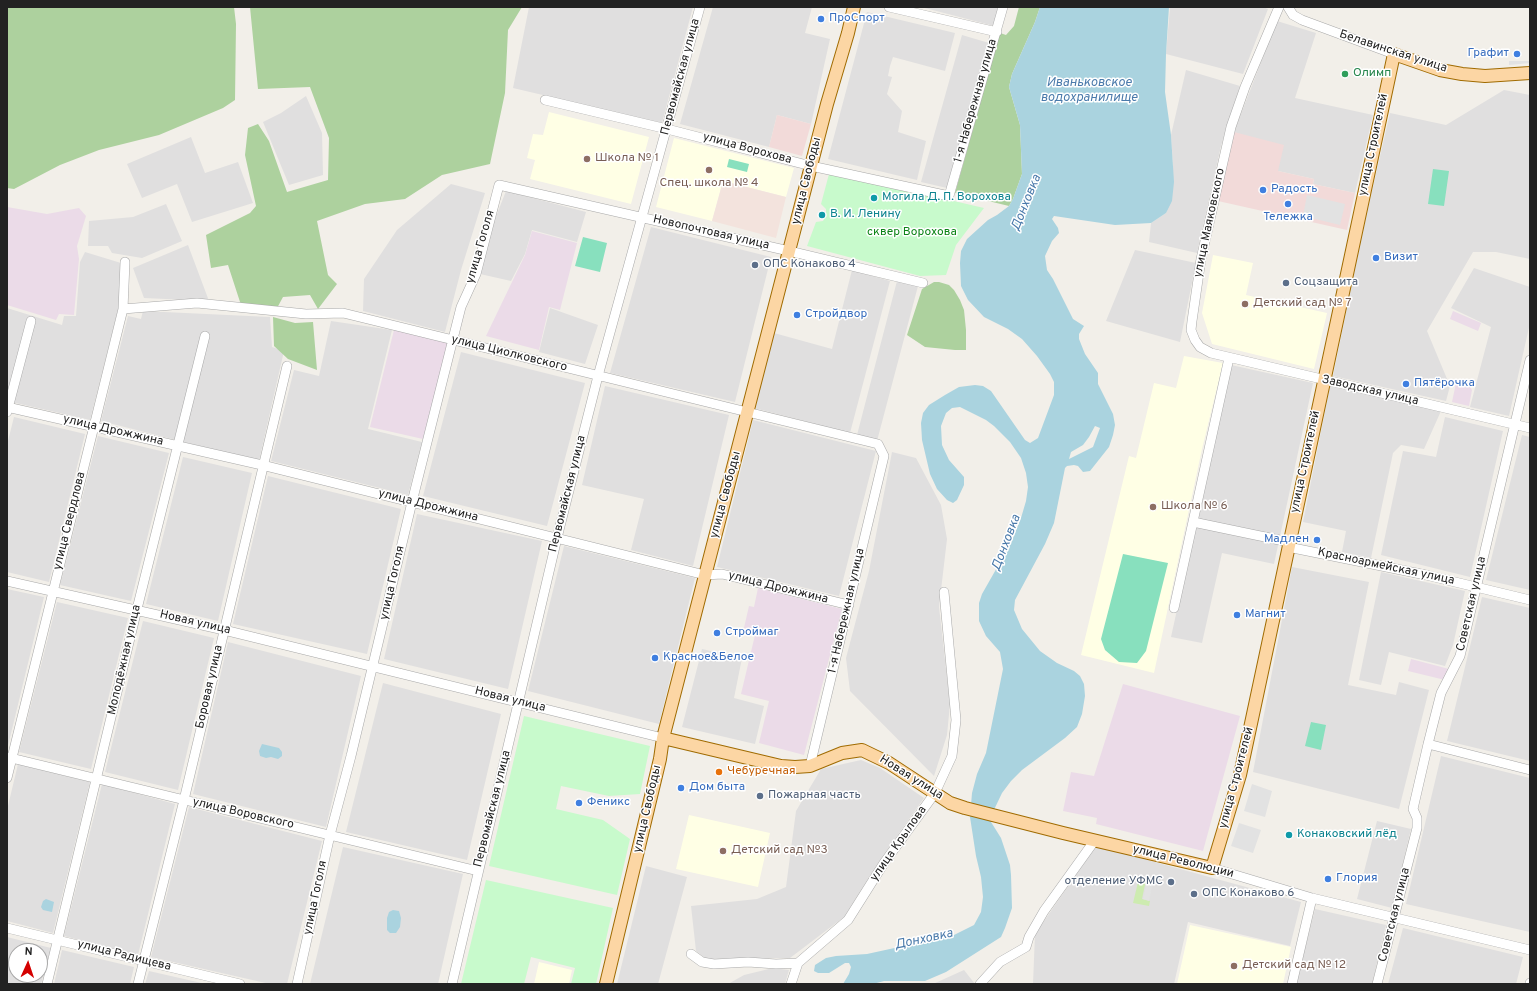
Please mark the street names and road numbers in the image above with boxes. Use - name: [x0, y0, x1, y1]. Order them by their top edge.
- street label: Первомайская улица: [659, 17, 703, 137]
- street label: Белавинская улица: [1337, 28, 1449, 76]
- street label: 1-я Набережная улица: [951, 37, 1001, 165]
- street label: улица Строителей: [1356, 93, 1392, 197]
- street label: улица Ворохова: [701, 130, 793, 168]
- street label: улица Свободы: [789, 136, 825, 226]
- street label: улица Маяковского: [1191, 167, 1229, 279]
- street label: улица Гоголя: [464, 209, 498, 285]
- street label: Новопочтовая улица: [651, 213, 771, 253]
- street label: улица Циолковского: [450, 333, 568, 375]
- street label: Заводская улица: [1320, 373, 1420, 409]
- street label: улица Строителей: [1288, 410, 1324, 514]
- street label: улица Дрожжина: [62, 412, 164, 450]
- street label: Первомайская улица: [546, 434, 590, 554]
- street label: улица Свободы: [707, 450, 745, 540]
- street label: улица Свердлова: [51, 470, 89, 572]
- street label: улица Дрожжина: [377, 487, 479, 525]
- street label: улица Гоголя: [377, 544, 409, 622]
- street label: Красноармейская улица: [1316, 545, 1456, 589]
- street label: 1-я Набережная улица: [826, 547, 868, 675]
- street label: Советская улица: [1454, 555, 1490, 653]
- street label: улица Дрожжина: [727, 569, 829, 607]
- street label: Молодёжная улица: [105, 603, 145, 717]
- street label: Новая улица: [158, 608, 232, 638]
- street label: Боровая улица: [193, 644, 227, 730]
- street label: Новая улица: [473, 684, 547, 716]
- street label: улица Строителей: [1217, 726, 1257, 830]
- street label: Первомайская улица: [471, 749, 515, 869]
- street label: Новая улица: [876, 753, 946, 803]
- street label: улица Свободы: [631, 764, 665, 854]
- street label: улица Воровского: [191, 795, 295, 833]
- street label: улица Крылова: [868, 804, 930, 884]
- street label: улица Революции: [1131, 842, 1235, 882]
- street label: улица Гоголя: [301, 859, 331, 937]
- street label: Советская улица: [1376, 866, 1414, 964]
- street label: улица Радищева: [76, 937, 172, 975]

